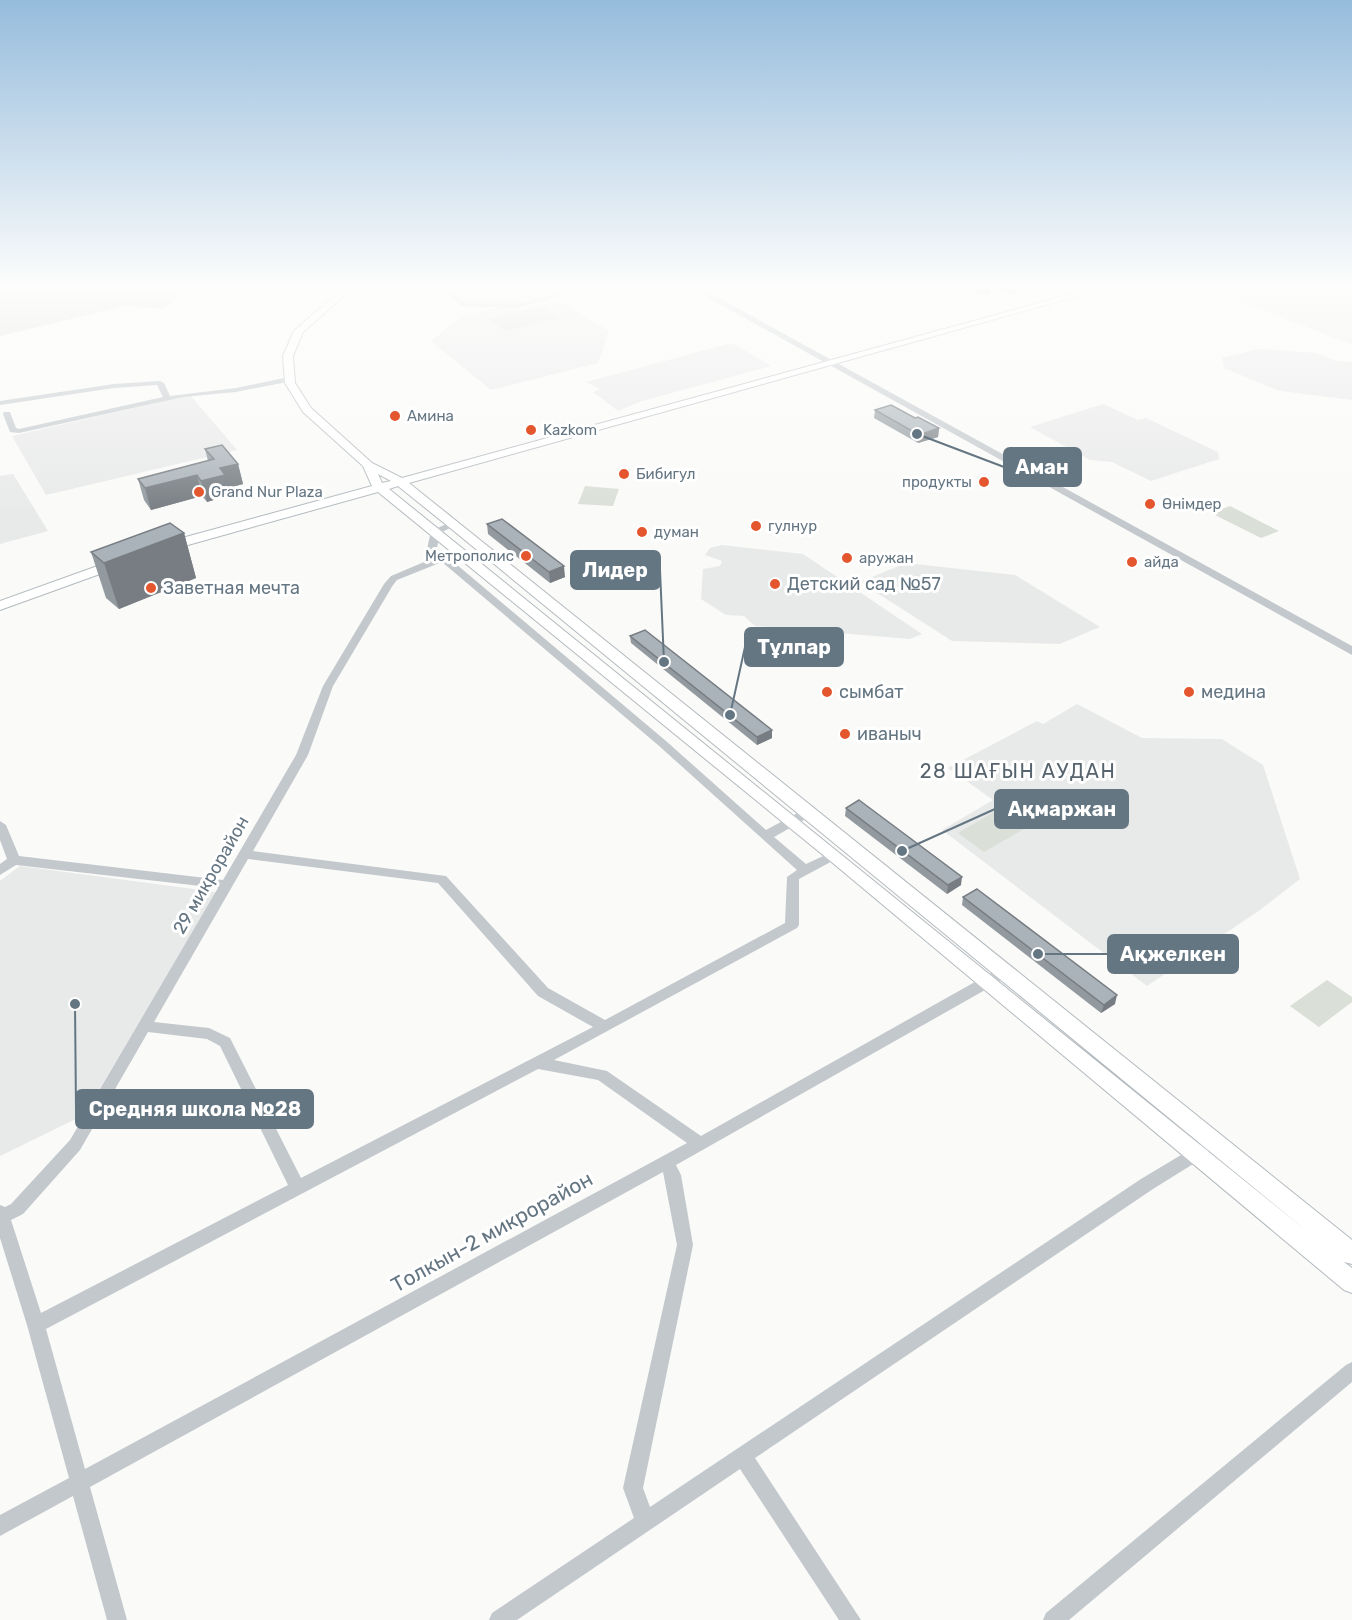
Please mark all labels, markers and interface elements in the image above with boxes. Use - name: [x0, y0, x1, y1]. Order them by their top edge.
- place label: Амина: [407, 407, 454, 425]
- marker: Амина: [388, 409, 402, 423]
- place label: Kazkom: [543, 421, 597, 439]
- marker: Kazkom: [524, 423, 538, 437]
- callout: Аман: [1004, 448, 1081, 486]
- text: Аман: [1015, 455, 1069, 479]
- place label: Бибигул: [636, 465, 696, 483]
- marker: Бибигул: [617, 467, 631, 481]
- place label: продукты: [902, 473, 972, 491]
- marker: продукты: [977, 475, 991, 489]
- place label: Grand Nur Plaza: [211, 483, 323, 501]
- marker: Grand Nur Plaza: [192, 485, 206, 499]
- place label: Өнімдер: [1162, 495, 1222, 513]
- marker: Өнімдер: [1143, 497, 1157, 511]
- place label: гулнур: [768, 517, 817, 535]
- marker: гулнур: [749, 519, 763, 533]
- place label: думан: [654, 523, 699, 541]
- marker: думан: [635, 525, 649, 539]
- place label: Метрополис: [425, 547, 514, 565]
- marker: Метрополис: [519, 549, 533, 563]
- place label: аружан: [859, 549, 914, 567]
- callout: Лидер: [571, 551, 660, 589]
- marker: аружан: [840, 551, 854, 565]
- place label: айда: [1144, 553, 1179, 571]
- marker: айда: [1125, 555, 1139, 569]
- text: Лидер: [582, 558, 648, 582]
- place label: Детский сад №57: [787, 573, 941, 595]
- place label: Заветная мечта: [163, 577, 300, 599]
- marker: Детский сад №57: [768, 577, 782, 591]
- marker: Заветная мечта: [144, 581, 158, 595]
- callout: Тұлпар: [745, 628, 843, 666]
- text: Тұлпар: [757, 635, 831, 659]
- place label: сымбат: [839, 681, 904, 703]
- place label: медина: [1201, 681, 1266, 703]
- marker: сымбат: [820, 685, 834, 699]
- marker: медина: [1182, 685, 1196, 699]
- place label: иваныч: [857, 723, 922, 745]
- marker: иваныч: [838, 727, 852, 741]
- district label: 28 ШАҒЫН АУДАН: [920, 759, 1116, 783]
- callout: Ақмаржан: [995, 790, 1128, 828]
- text: Ақмаржан: [1008, 797, 1116, 821]
- street label: 29 микрорайон: [168, 812, 254, 938]
- callout: Ақжелкен: [1108, 935, 1238, 973]
- text: Ақжелкен: [1120, 942, 1226, 966]
- callout: Средняя школа №28: [76, 1090, 313, 1128]
- text: Средняя школа №28: [89, 1097, 301, 1121]
- street label: Толкын-2 микрорайон: [387, 1166, 597, 1297]

